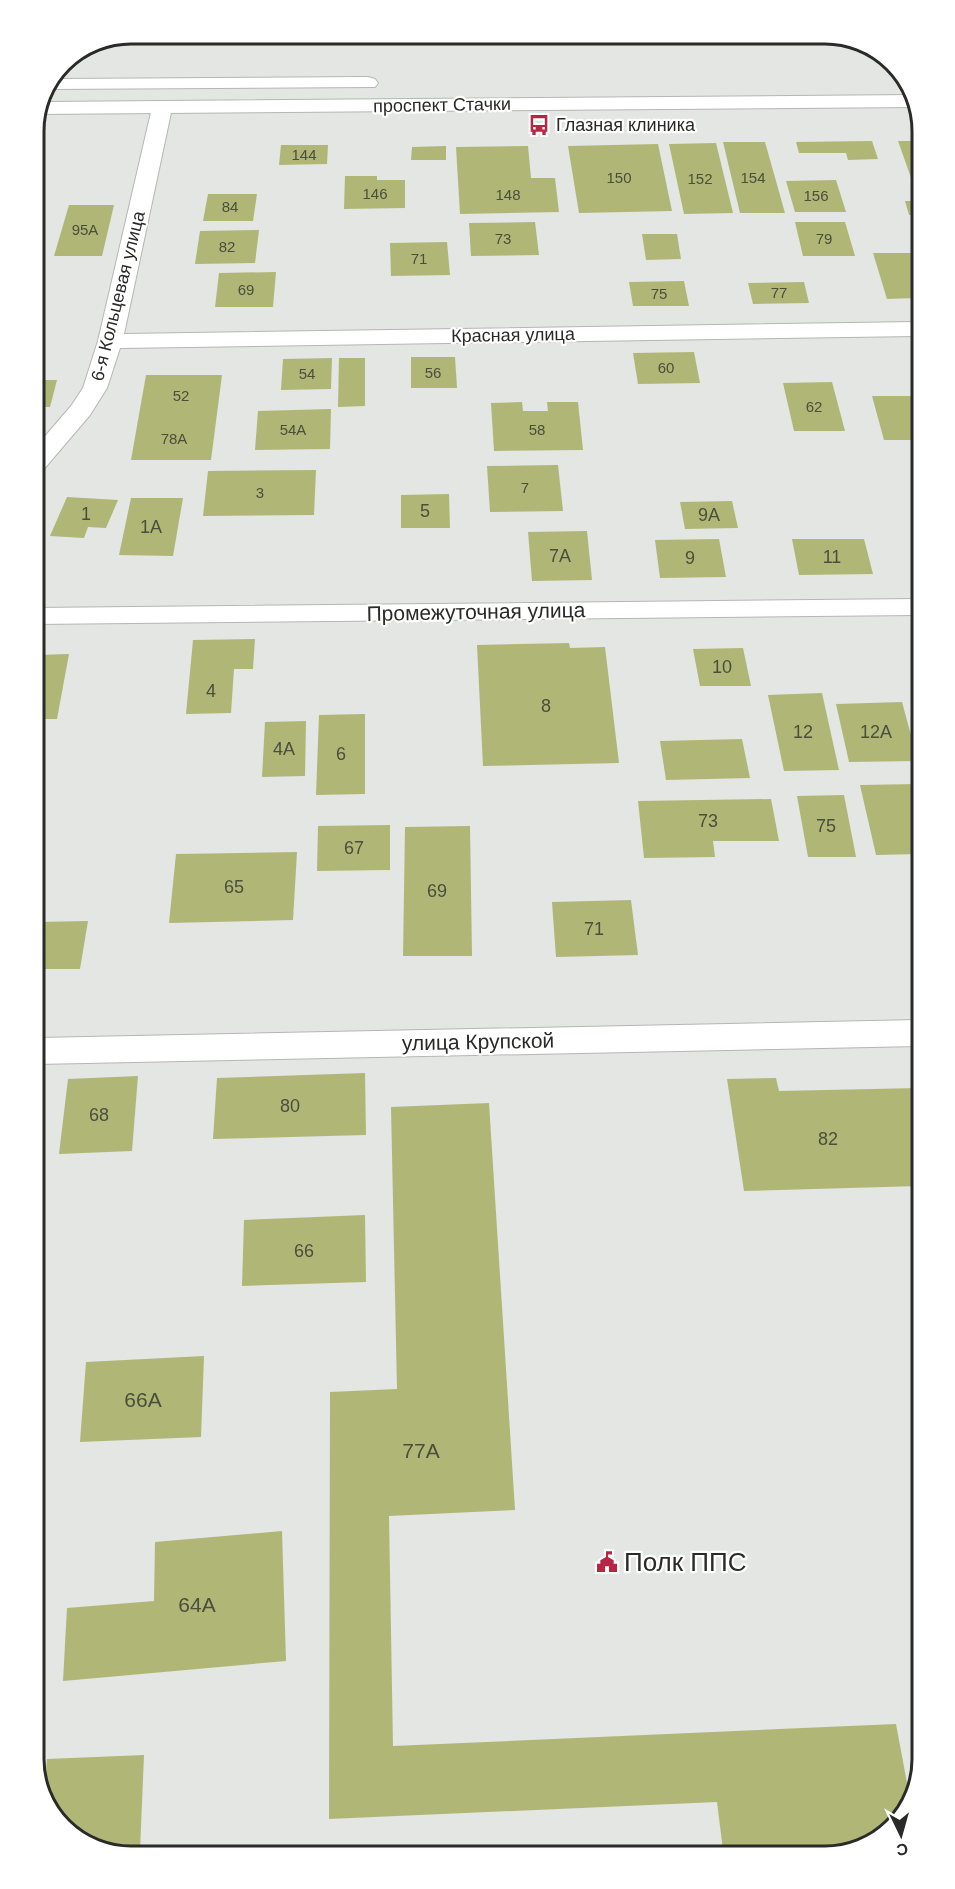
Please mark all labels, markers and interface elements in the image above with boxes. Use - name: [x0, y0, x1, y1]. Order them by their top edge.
- street label: проспект Стачки: [373, 94, 511, 116]
- bus stop icon: Глазная клиника: [527, 113, 551, 137]
- place label: Глазная клиника: [556, 115, 696, 135]
- house number: 144: [291, 146, 317, 163]
- house number: 150: [606, 169, 632, 186]
- house number: 154: [740, 169, 766, 186]
- house number: 152: [687, 170, 713, 187]
- house number: 146: [362, 185, 388, 202]
- house number: 148: [495, 186, 521, 203]
- house number: 156: [803, 187, 829, 204]
- house number: 84: [222, 198, 238, 215]
- street label: 6-я Кольцевая улица: [87, 208, 149, 383]
- house number: 95А: [72, 221, 98, 238]
- house number: 73: [495, 230, 511, 247]
- house number: 79: [816, 230, 832, 247]
- house number: 82: [219, 238, 235, 255]
- house number: 71: [411, 250, 427, 267]
- house number: 69: [238, 281, 254, 298]
- house number: 77: [771, 284, 787, 301]
- house number: 75: [651, 285, 667, 302]
- street label: Красная улица: [451, 324, 576, 346]
- house number: 60: [658, 359, 674, 376]
- house number: 56: [425, 364, 441, 381]
- house number: 54: [299, 365, 315, 382]
- house number: 52: [173, 387, 189, 404]
- house number: 62: [806, 398, 822, 415]
- house number: 54А: [280, 421, 306, 438]
- house number: 58: [529, 421, 545, 438]
- house number: 78А: [161, 430, 187, 447]
- house number: 7: [521, 479, 529, 496]
- house number: 3: [256, 484, 264, 501]
- house number: 5: [420, 501, 430, 521]
- house number: 1: [81, 504, 91, 524]
- house number: 9А: [698, 505, 720, 525]
- house number: 1А: [140, 517, 162, 537]
- house number: 7А: [549, 546, 571, 566]
- house number: 11: [823, 547, 841, 567]
- house number: 9: [685, 548, 695, 568]
- street label: Промежуточная улица: [366, 598, 586, 625]
- house number: 10: [712, 657, 732, 677]
- house number: 4: [206, 681, 216, 701]
- house number: 8: [541, 696, 551, 716]
- house number: 12: [793, 722, 813, 742]
- house number: 12А: [860, 722, 892, 742]
- house number: 4А: [273, 739, 295, 759]
- house number: 6: [336, 744, 346, 764]
- house number: 73: [698, 811, 718, 831]
- house number: 75: [816, 816, 836, 836]
- house number: 67: [344, 838, 364, 858]
- house number: 65: [224, 877, 244, 897]
- house number: 69: [427, 881, 447, 901]
- house number: 71: [584, 919, 604, 939]
- street label: улица Крупской: [402, 1029, 554, 1054]
- house number: 80: [280, 1096, 300, 1116]
- house number: 68: [89, 1105, 109, 1125]
- house number: 82: [818, 1129, 838, 1149]
- house number: 66: [294, 1241, 314, 1261]
- house number: 66А: [124, 1388, 162, 1411]
- house number: 77А: [402, 1439, 440, 1462]
- place label: Полк ППС: [624, 1547, 747, 1577]
- public building icon: Полк ППС: [595, 1550, 619, 1574]
- house number: 64А: [178, 1593, 216, 1616]
- north arrow: [871, 1805, 931, 1865]
- text: С: [895, 1840, 909, 1858]

